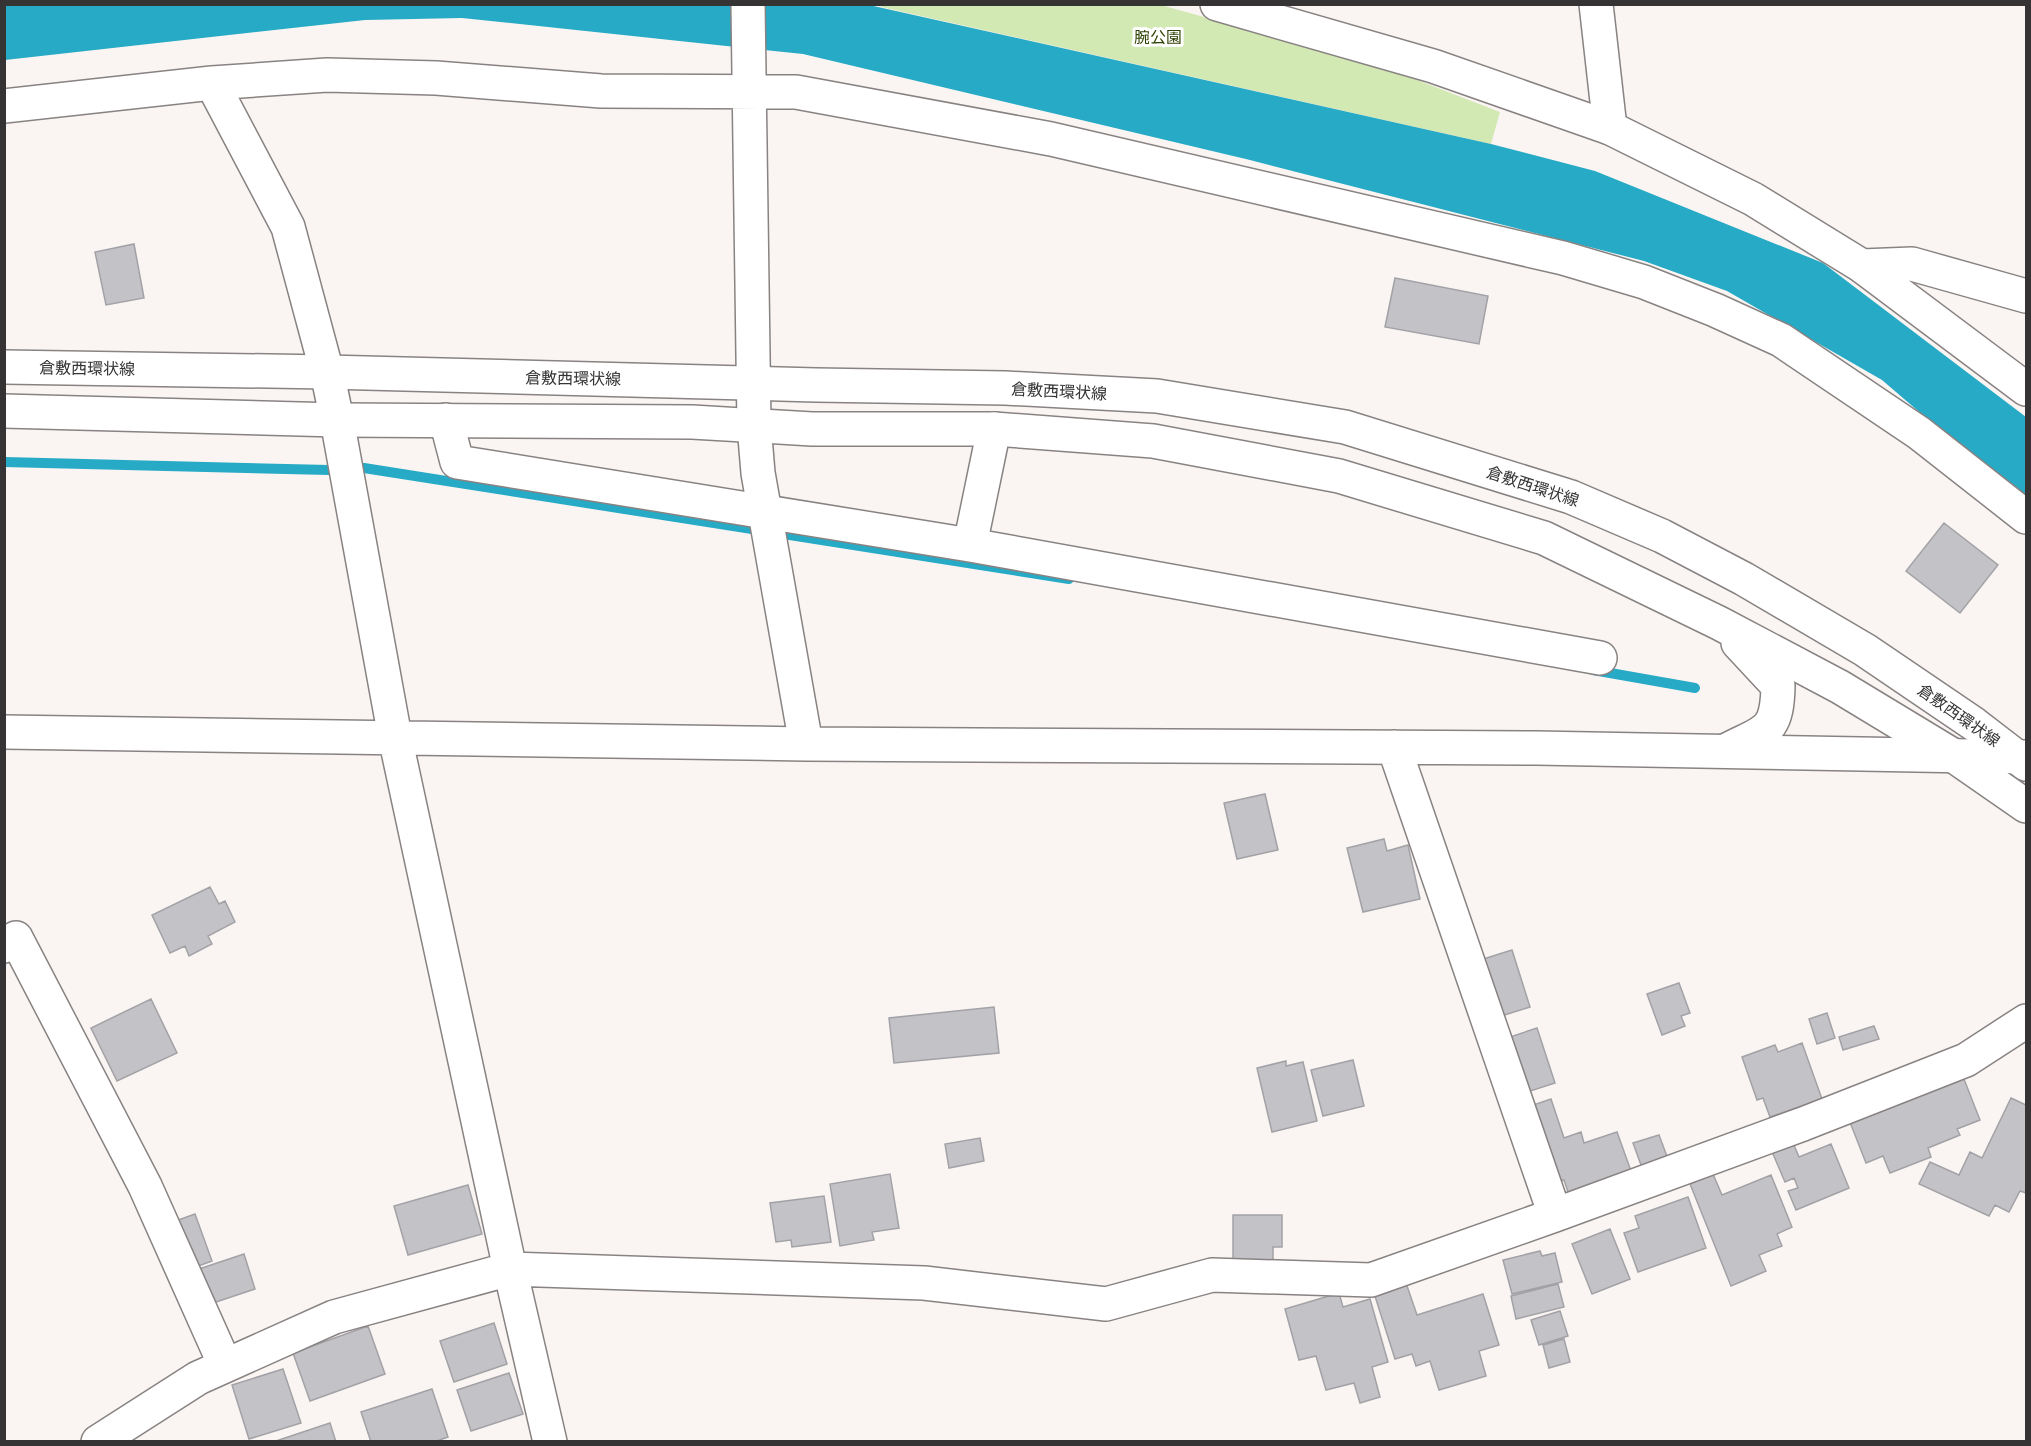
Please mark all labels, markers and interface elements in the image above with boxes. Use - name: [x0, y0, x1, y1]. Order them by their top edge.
- park label: 腕公園: [1134, 27, 1182, 49]
- street label: 倉敷西環状線: [39, 357, 135, 381]
- street label: 倉敷西環状線: [525, 367, 621, 391]
- street label: 倉敷西環状線: [1010, 379, 1107, 405]
- street label: 倉敷西環状線: [1484, 462, 1582, 512]
- street label: 倉敷西環状線: [1913, 679, 2004, 752]

